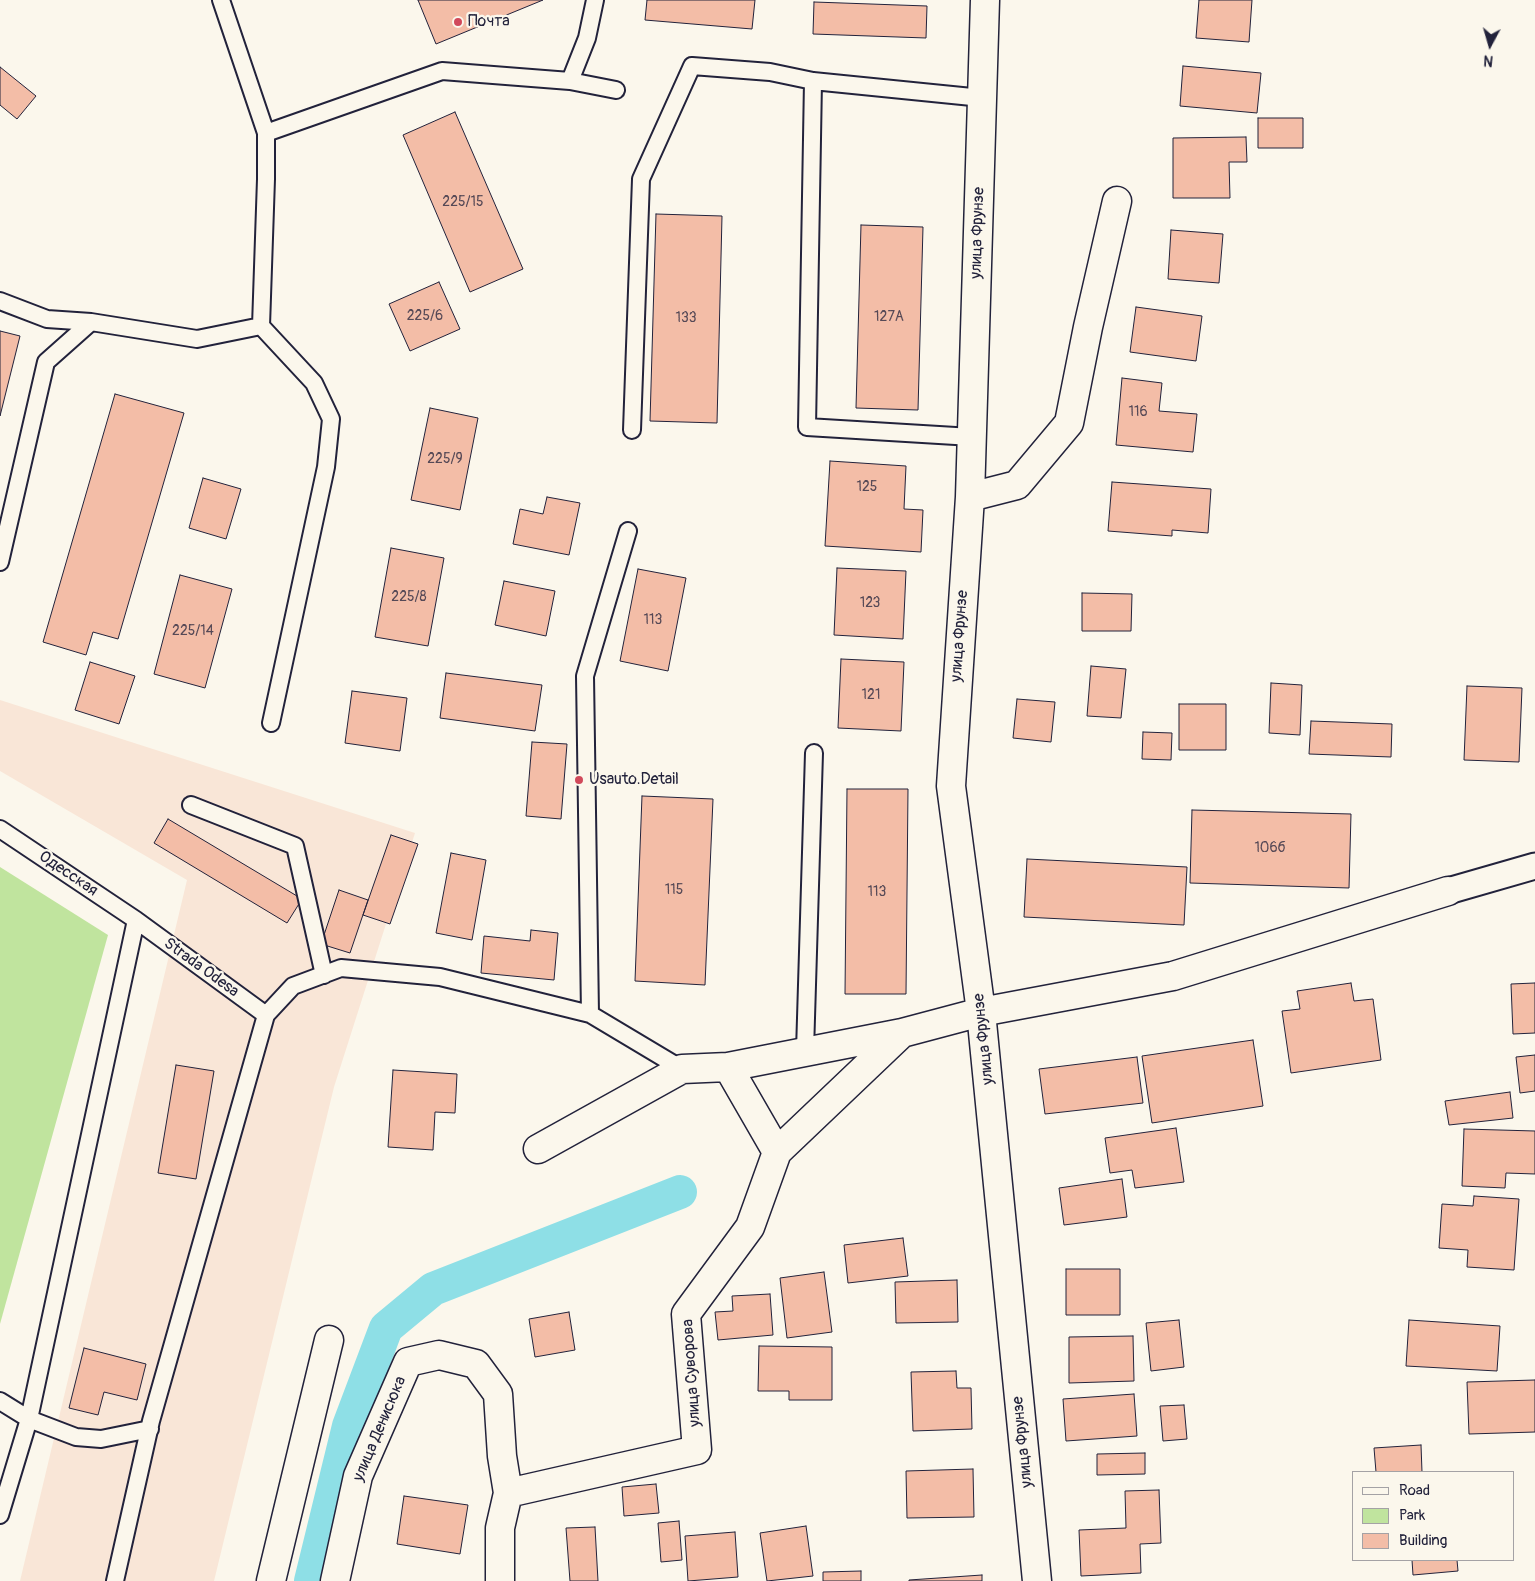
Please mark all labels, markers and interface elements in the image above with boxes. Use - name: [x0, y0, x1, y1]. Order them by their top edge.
- place label: Почта: [468, 12, 510, 32]
- marker: Почта: [452, 16, 464, 28]
- north arrow: [1465, 20, 1515, 70]
- text: N: [1483, 51, 1494, 69]
- street label: улица Фрунзе: [967, 187, 989, 279]
- house number: 225/15: [442, 194, 484, 210]
- house number: 225/6: [407, 308, 443, 324]
- house number: 127А: [874, 309, 904, 325]
- house number: 133: [675, 310, 697, 326]
- house number: 116: [1128, 404, 1148, 420]
- house number: 225/9: [427, 451, 463, 467]
- house number: 125: [857, 479, 877, 495]
- house number: 225/8: [391, 589, 427, 605]
- street label: улица Фрунзе: [947, 589, 973, 683]
- house number: 123: [860, 595, 880, 611]
- house number: 113: [644, 612, 662, 628]
- house number: 225/14: [172, 623, 214, 639]
- house number: 121: [862, 687, 880, 703]
- place label: Usauto.Detail: [589, 770, 679, 790]
- marker: Usauto.Detail: [573, 774, 585, 786]
- house number: 106б: [1254, 840, 1286, 856]
- street label: Одесская: [35, 847, 101, 901]
- house number: 115: [665, 882, 683, 898]
- house number: 113: [868, 884, 886, 900]
- street label: Strada Odesa: [160, 934, 242, 1002]
- street label: улица Фрунзе: [970, 992, 998, 1086]
- street label: улица Суворова: [679, 1318, 705, 1428]
- street label: улица Денисюка: [349, 1374, 411, 1484]
- street label: улица Фрунзе: [1009, 1395, 1037, 1489]
- legend: [1352, 1471, 1515, 1561]
- text: Road: [1399, 1481, 1430, 1500]
- text: Park: [1399, 1506, 1425, 1525]
- text: Building: [1399, 1531, 1447, 1550]

